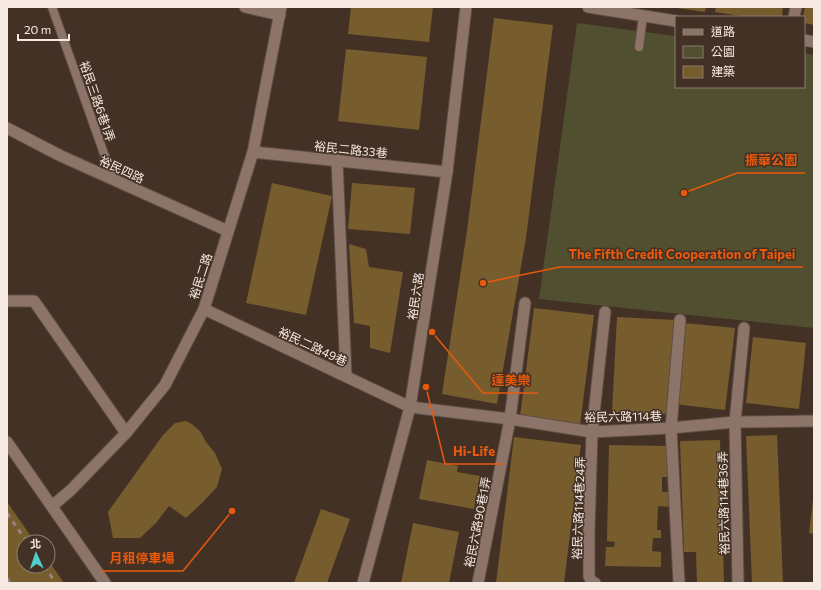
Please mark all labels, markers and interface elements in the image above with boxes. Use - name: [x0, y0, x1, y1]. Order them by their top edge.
- scale bar: [18, 16, 69, 42]
- legend: [675, 16, 805, 88]
- text: 20 m: [24, 22, 51, 36]
- text: 道路: [711, 24, 735, 38]
- text: 公園: [711, 44, 735, 58]
- street label: 裕民三路6巷1弄: [78, 59, 118, 143]
- text: 建築: [711, 64, 735, 78]
- street label: 裕民二路33巷: [314, 138, 388, 160]
- callout: 振華公園: [737, 148, 805, 173]
- text: 振華公園: [745, 152, 797, 168]
- street label: 裕民四路: [97, 153, 147, 185]
- callout: The Fifth Credit Cooperation of Taipei: [560, 242, 803, 267]
- text: The Fifth Credit Cooperation of Taipei: [569, 246, 795, 262]
- street label: 裕民二路: [186, 251, 214, 301]
- street label: 裕民六路: [404, 271, 426, 321]
- street label: 裕民二路49巷: [276, 324, 350, 368]
- callout: 達美樂: [483, 368, 538, 393]
- text: 達美樂: [491, 372, 531, 388]
- street label: 裕民六路114巷: [584, 408, 662, 424]
- callout: Hi-Life: [445, 439, 503, 464]
- text: Hi-Life: [453, 443, 495, 459]
- street label: 裕民六路114巷36弄: [715, 451, 731, 555]
- street label: 裕民六路114巷24弄: [569, 456, 587, 560]
- street label: 裕民六路90巷1弄: [461, 475, 493, 569]
- north arrow: [16, 534, 56, 574]
- text: 北: [30, 537, 41, 550]
- callout: 月租停車場: [102, 546, 183, 571]
- text: 月租停車場: [109, 550, 175, 566]

